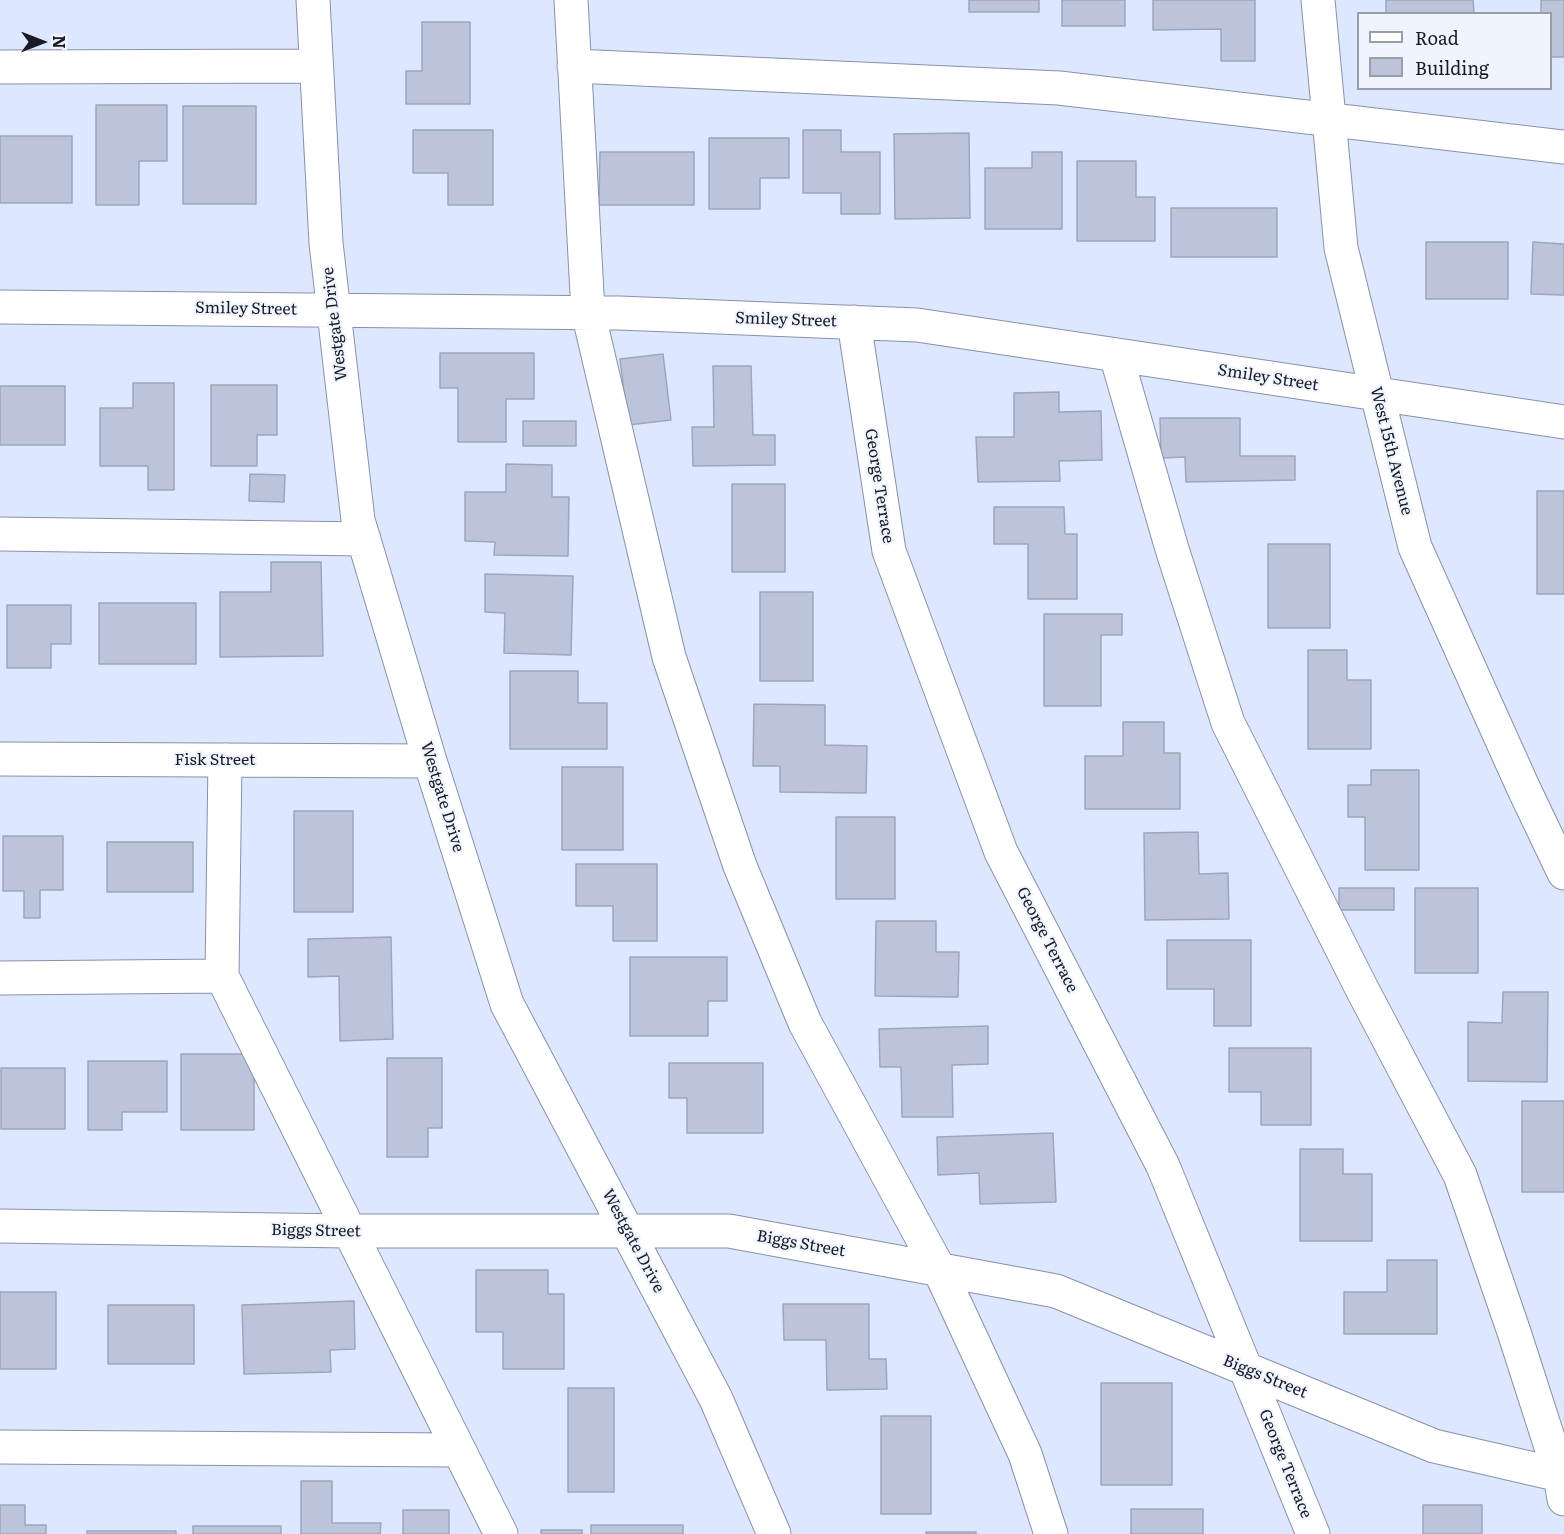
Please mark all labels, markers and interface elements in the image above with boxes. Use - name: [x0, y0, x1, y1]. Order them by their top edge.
- north arrow: [12, 12, 72, 72]
- legend: [1357, 12, 1552, 90]
- text: Road: [1415, 24, 1459, 51]
- text: N: [48, 35, 72, 49]
- text: Building: [1415, 54, 1489, 81]
- street label: Westgate Drive: [318, 266, 352, 382]
- street label: Smiley Street: [195, 299, 297, 319]
- street label: Smiley Street: [735, 309, 837, 331]
- street label: Smiley Street: [1216, 361, 1320, 395]
- street label: West 15th Avenue: [1366, 385, 1416, 517]
- street label: George Terrace: [860, 427, 898, 545]
- street label: Westgate Drive: [416, 739, 468, 855]
- street label: Fisk Street: [174, 750, 256, 770]
- street label: George Terrace: [1012, 884, 1082, 996]
- street label: Westgate Drive: [598, 1186, 668, 1296]
- street label: Biggs Street: [271, 1221, 361, 1241]
- street label: Biggs Street: [755, 1227, 847, 1261]
- street label: Biggs Street: [1220, 1351, 1310, 1403]
- street label: George Terrace: [1254, 1407, 1316, 1521]

